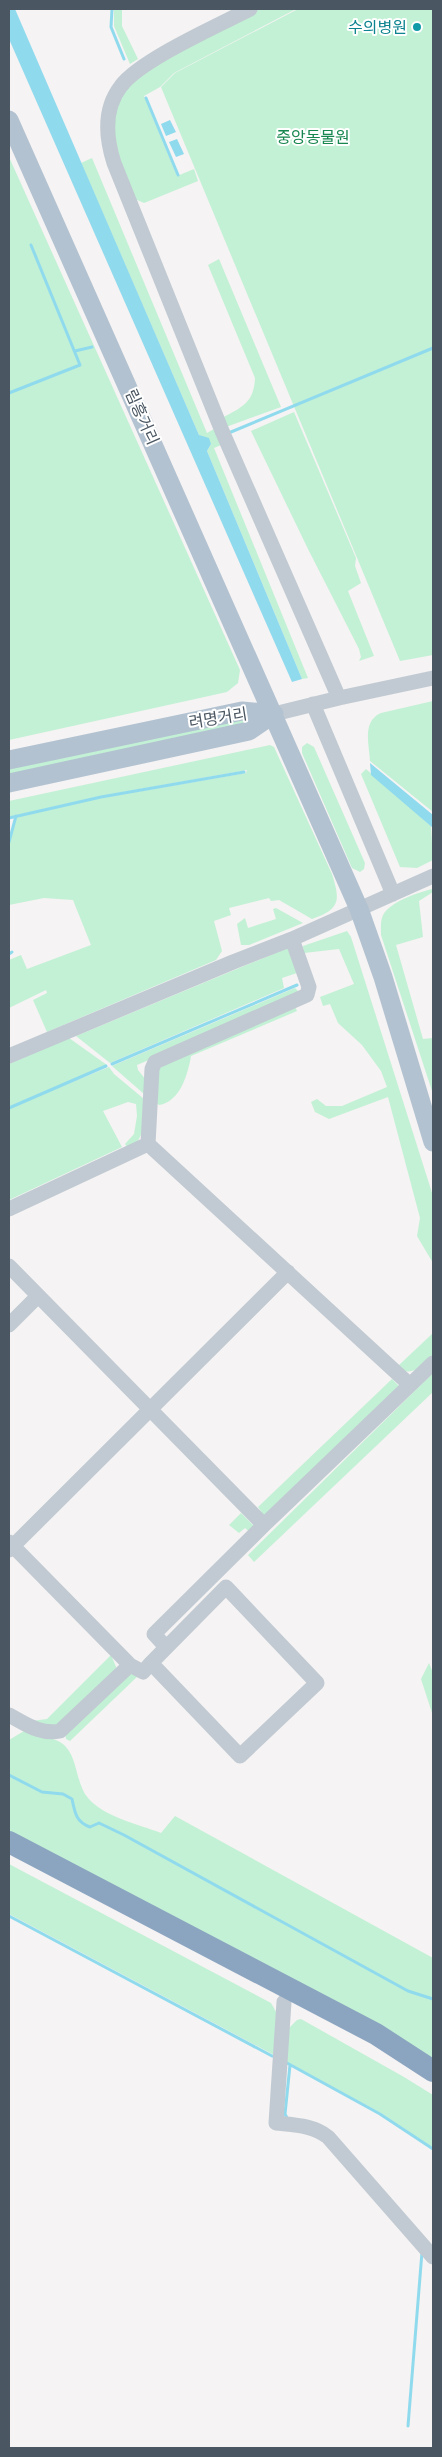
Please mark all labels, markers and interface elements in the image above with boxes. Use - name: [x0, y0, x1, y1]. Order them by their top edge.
- place label: 수의병원: [348, 18, 407, 37]
- marker: 수의병원: [411, 21, 423, 33]
- park label: 중앙동물원: [276, 128, 350, 147]
- street label: 림흥거리: [121, 386, 163, 448]
- street label: 려명거리: [187, 704, 249, 732]

